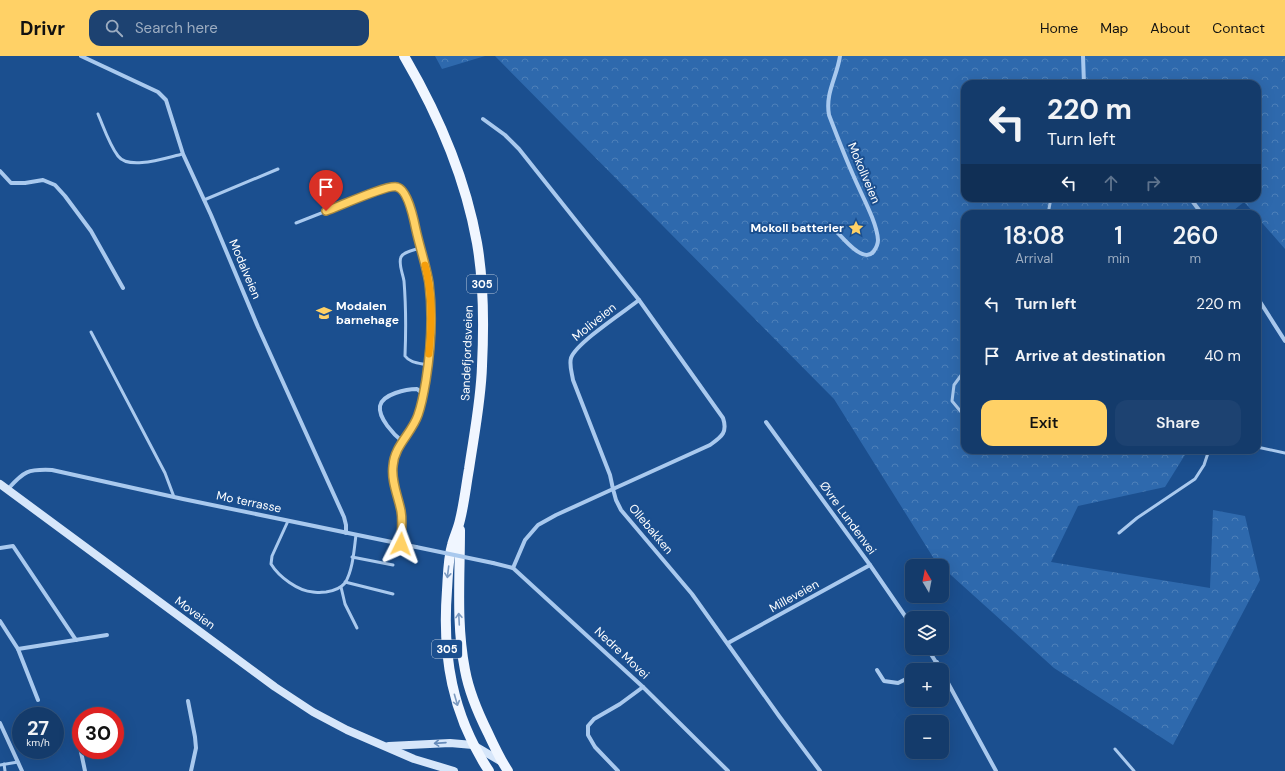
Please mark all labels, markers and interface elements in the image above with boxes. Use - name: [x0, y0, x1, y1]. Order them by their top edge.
- search box: [89, 10, 369, 46]
- text: Drivr: [20, 16, 65, 41]
- icon: search: [103, 17, 125, 39]
- text: Search here: [135, 18, 218, 38]
- text: Home: [1040, 19, 1078, 37]
- text: Map: [1100, 19, 1128, 37]
- text: About: [1150, 19, 1190, 37]
- text: Contact: [1212, 19, 1265, 37]
- text: 220 m: [1047, 91, 1132, 128]
- icon: left: [981, 96, 1033, 148]
- text: Turn left: [1047, 127, 1116, 151]
- street label: Mokollveien: [844, 140, 884, 206]
- pin: [309, 170, 343, 211]
- icon: left: [1058, 172, 1080, 194]
- icon: ahead: [1100, 172, 1122, 194]
- icon: right: [1142, 172, 1164, 194]
- icon: arrive: [315, 176, 337, 198]
- place icon: Mokoll batterier: [847, 219, 865, 237]
- place label: Mokoll batterier: [750, 220, 844, 236]
- text: 18:08: [1004, 220, 1065, 251]
- text: 1: [1114, 220, 1123, 251]
- text: 260: [1172, 220, 1218, 251]
- street label: Modalveien: [225, 237, 265, 301]
- text: Arrival: [1015, 250, 1053, 267]
- text: min: [1107, 250, 1130, 267]
- text: m: [1190, 250, 1201, 267]
- road number: 305: [467, 275, 497, 293]
- icon: left: [981, 293, 1003, 315]
- text: Turn left: [1015, 294, 1076, 314]
- text: 220 m: [1196, 294, 1241, 314]
- place label: Modalen barnehage: [336, 298, 399, 328]
- street label: Moliveien: [569, 299, 619, 345]
- school or university icon: Modalen barnehage: [315, 304, 333, 322]
- street label: Sandefjordsveien: [457, 305, 477, 401]
- icon: arrive: [981, 345, 1003, 367]
- text: Arrive at destination: [1015, 346, 1166, 366]
- text: 40 m: [1204, 346, 1241, 366]
- button: Exit: [981, 400, 1107, 446]
- button: Share: [1115, 400, 1241, 446]
- street label: Øvre Lundenvei: [816, 478, 880, 558]
- street label: Mo terrasse: [215, 487, 283, 517]
- street label: Ollebakken: [625, 501, 677, 558]
- position arrow: [380, 523, 422, 565]
- north arrow: [905, 559, 949, 603]
- map controls: [905, 559, 949, 759]
- one-way arrow: [444, 565, 452, 578]
- street label: Milleveien: [766, 576, 822, 616]
- street label: Moveien: [172, 593, 219, 633]
- button: layers: [905, 611, 949, 655]
- one-way arrow: [455, 613, 463, 626]
- street label: Nedre Movei: [591, 623, 653, 683]
- road number: 305: [432, 640, 462, 658]
- button: +: [905, 663, 949, 707]
- one-way arrow: [453, 694, 460, 707]
- speed limit sign: 30: [72, 707, 124, 759]
- text: 27: [27, 715, 49, 741]
- button: −: [905, 715, 949, 759]
- text: km/h: [26, 736, 50, 749]
- one-way arrow: [434, 740, 447, 747]

